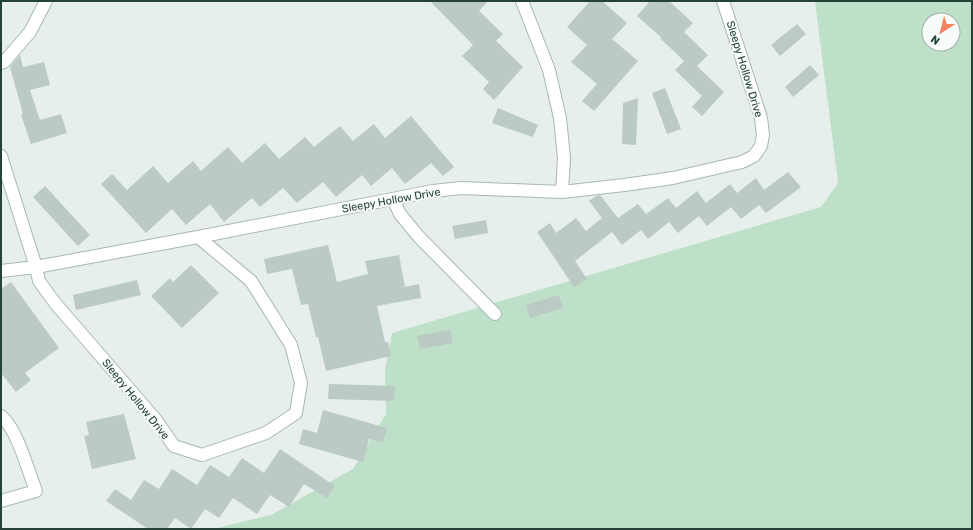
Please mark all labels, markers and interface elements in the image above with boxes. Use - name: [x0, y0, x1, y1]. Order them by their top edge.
- north arrow: [921, 12, 961, 52]
- street label: Sleepy Hollow Drive: [724, 19, 765, 119]
- text: N: [928, 32, 942, 47]
- street label: Sleepy Hollow Drive: [341, 185, 441, 216]
- street label: Sleepy Hollow Drive: [99, 356, 172, 442]

